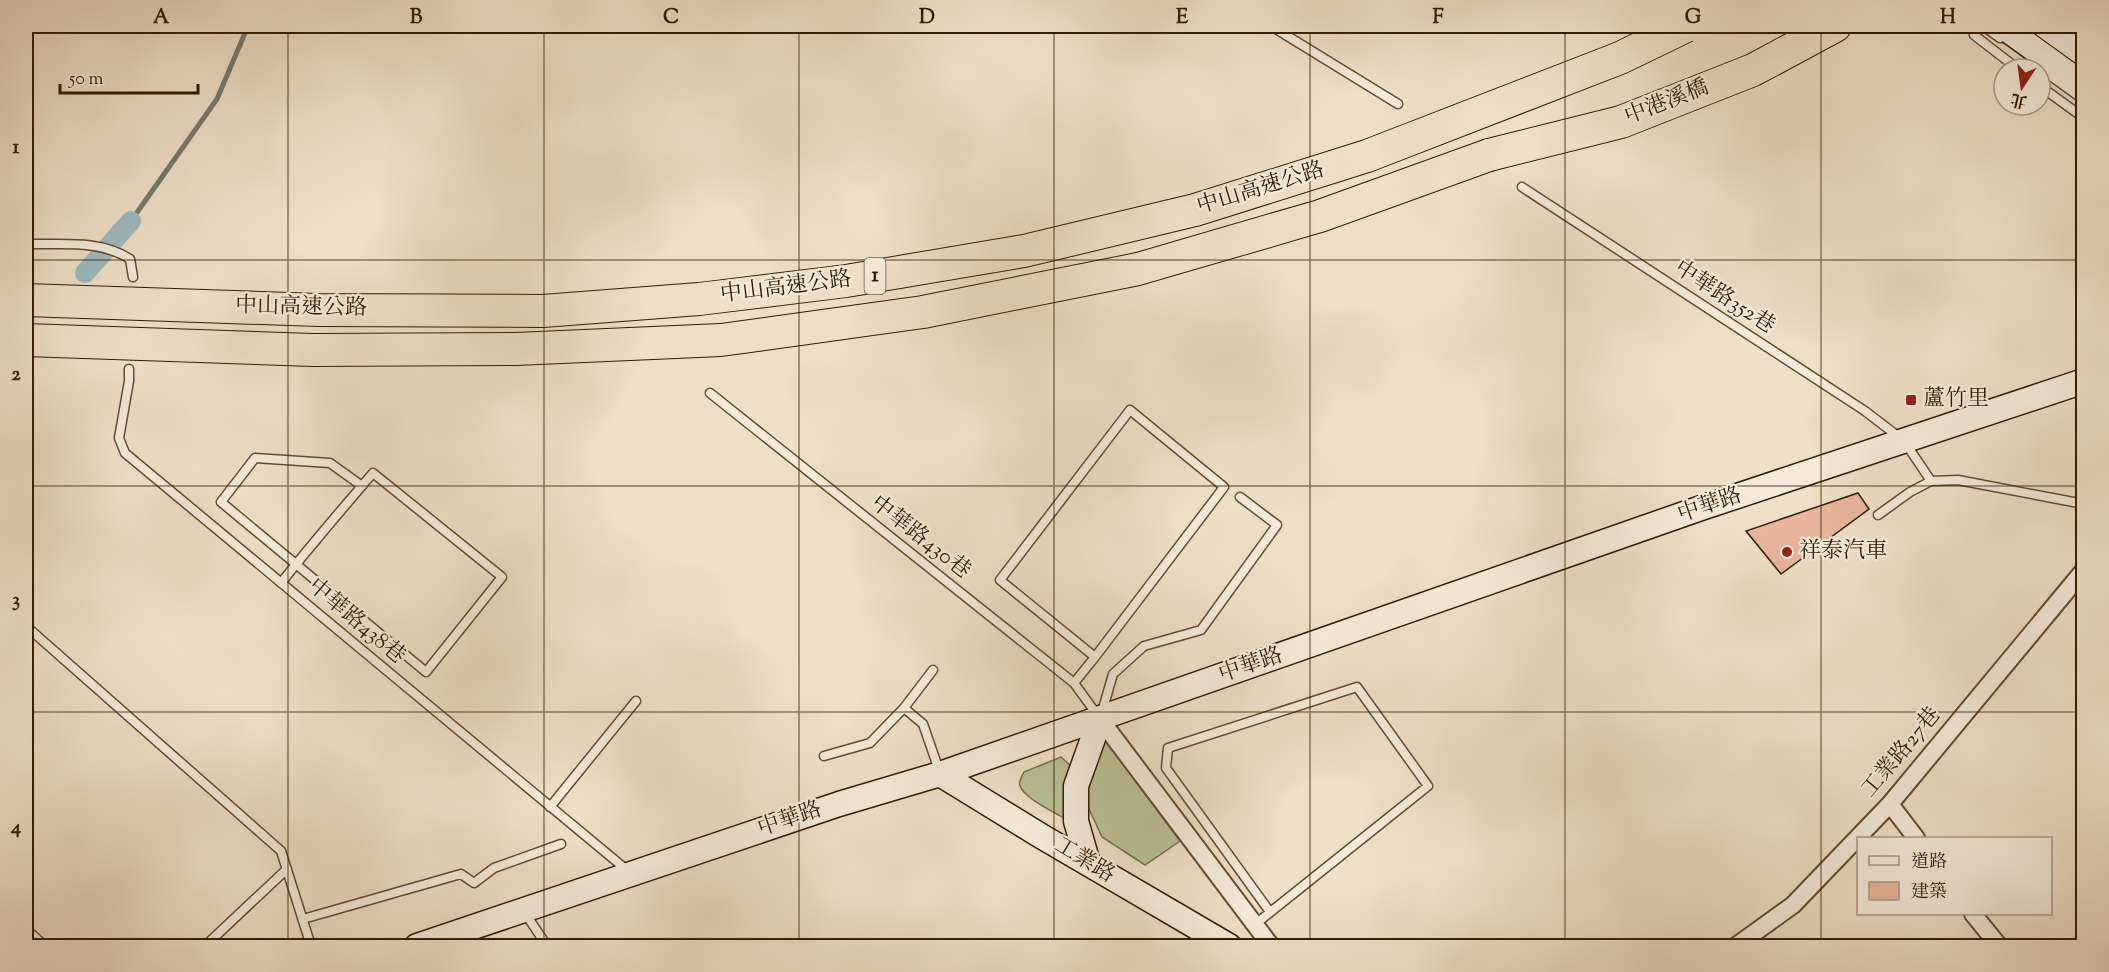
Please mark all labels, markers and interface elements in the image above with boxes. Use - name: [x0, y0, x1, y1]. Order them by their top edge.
- text: A: [153, 4, 170, 33]
- text: B: [410, 4, 423, 33]
- text: C: [663, 4, 679, 33]
- text: D: [919, 4, 935, 33]
- text: E: [1176, 4, 1189, 33]
- text: F: [1432, 4, 1444, 33]
- text: G: [1685, 4, 1702, 33]
- text: H: [1940, 4, 1956, 33]
- scale bar: [60, 57, 198, 95]
- north arrow: [1992, 57, 2052, 117]
- text: 50 m: [68, 67, 104, 93]
- street label: 中港溪橋: [1620, 72, 1714, 134]
- text: 北: [2009, 86, 2030, 112]
- text: 1: [13, 134, 20, 163]
- street label: 中山高速公路: [1193, 154, 1329, 224]
- street label: 中華路352巷: [1667, 253, 1781, 343]
- road number: 1: [864, 258, 886, 294]
- street label: 中山高速公路: [719, 264, 853, 312]
- street label: 中山高速公路: [235, 291, 367, 325]
- text: 2: [11, 361, 21, 390]
- place label: 蘆竹里: [1923, 384, 1989, 416]
- marker: 蘆竹里: [1904, 393, 1918, 407]
- street label: 中華路: [1674, 480, 1746, 532]
- street label: 中華路430巷: [863, 489, 977, 587]
- place label: 祥泰汽車: [1799, 536, 1887, 568]
- marker: 祥泰汽車: [1780, 545, 1794, 559]
- street label: 中華路438巷: [300, 572, 412, 672]
- text: 3: [12, 587, 20, 616]
- street label: 中華路: [1215, 640, 1287, 692]
- street label: 工業路27巷: [1855, 701, 1949, 805]
- street label: 中華路: [754, 794, 826, 846]
- text: 4: [10, 814, 21, 843]
- street label: 工業路: [1047, 830, 1121, 892]
- legend: [1857, 837, 2052, 915]
- text: 道路: [1911, 850, 1947, 876]
- text: 建築: [1911, 880, 1947, 906]

